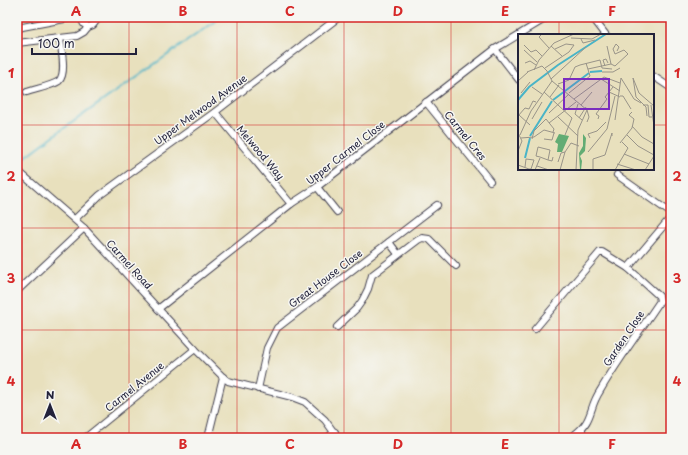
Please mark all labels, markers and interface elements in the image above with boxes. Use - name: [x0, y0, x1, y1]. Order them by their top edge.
- text: A: [71, 1, 81, 20]
- text: B: [179, 1, 188, 20]
- text: C: [285, 1, 295, 20]
- text: D: [393, 1, 403, 20]
- text: E: [501, 1, 509, 20]
- text: F: [608, 1, 616, 20]
- scale bar: [32, 30, 136, 56]
- text: 100 m: [38, 34, 75, 52]
- inset map: [518, 34, 654, 170]
- text: 1: [8, 63, 14, 82]
- text: 1: [674, 63, 680, 82]
- street label: Upper Melwood Avenue: [150, 70, 250, 148]
- street label: Carmel Cres: [441, 107, 491, 163]
- street label: Upper Carmel Close: [302, 116, 388, 188]
- street label: Melwood Way: [234, 121, 288, 183]
- text: 2: [6, 166, 16, 185]
- text: 2: [672, 166, 682, 185]
- street label: Carmel Road: [104, 236, 157, 292]
- street label: Great House Close: [285, 245, 365, 311]
- text: 3: [7, 268, 16, 287]
- text: 3: [673, 268, 682, 287]
- street label: Garden Close: [599, 307, 647, 369]
- street label: Carmel Avenue: [101, 357, 167, 415]
- text: 4: [7, 371, 16, 390]
- text: 4: [673, 371, 682, 390]
- north arrow: [30, 385, 70, 425]
- text: N: [46, 386, 55, 403]
- text: A: [71, 434, 81, 453]
- text: B: [179, 434, 188, 453]
- text: C: [285, 434, 295, 453]
- text: D: [393, 434, 403, 453]
- text: E: [501, 434, 509, 453]
- text: F: [608, 434, 616, 453]

